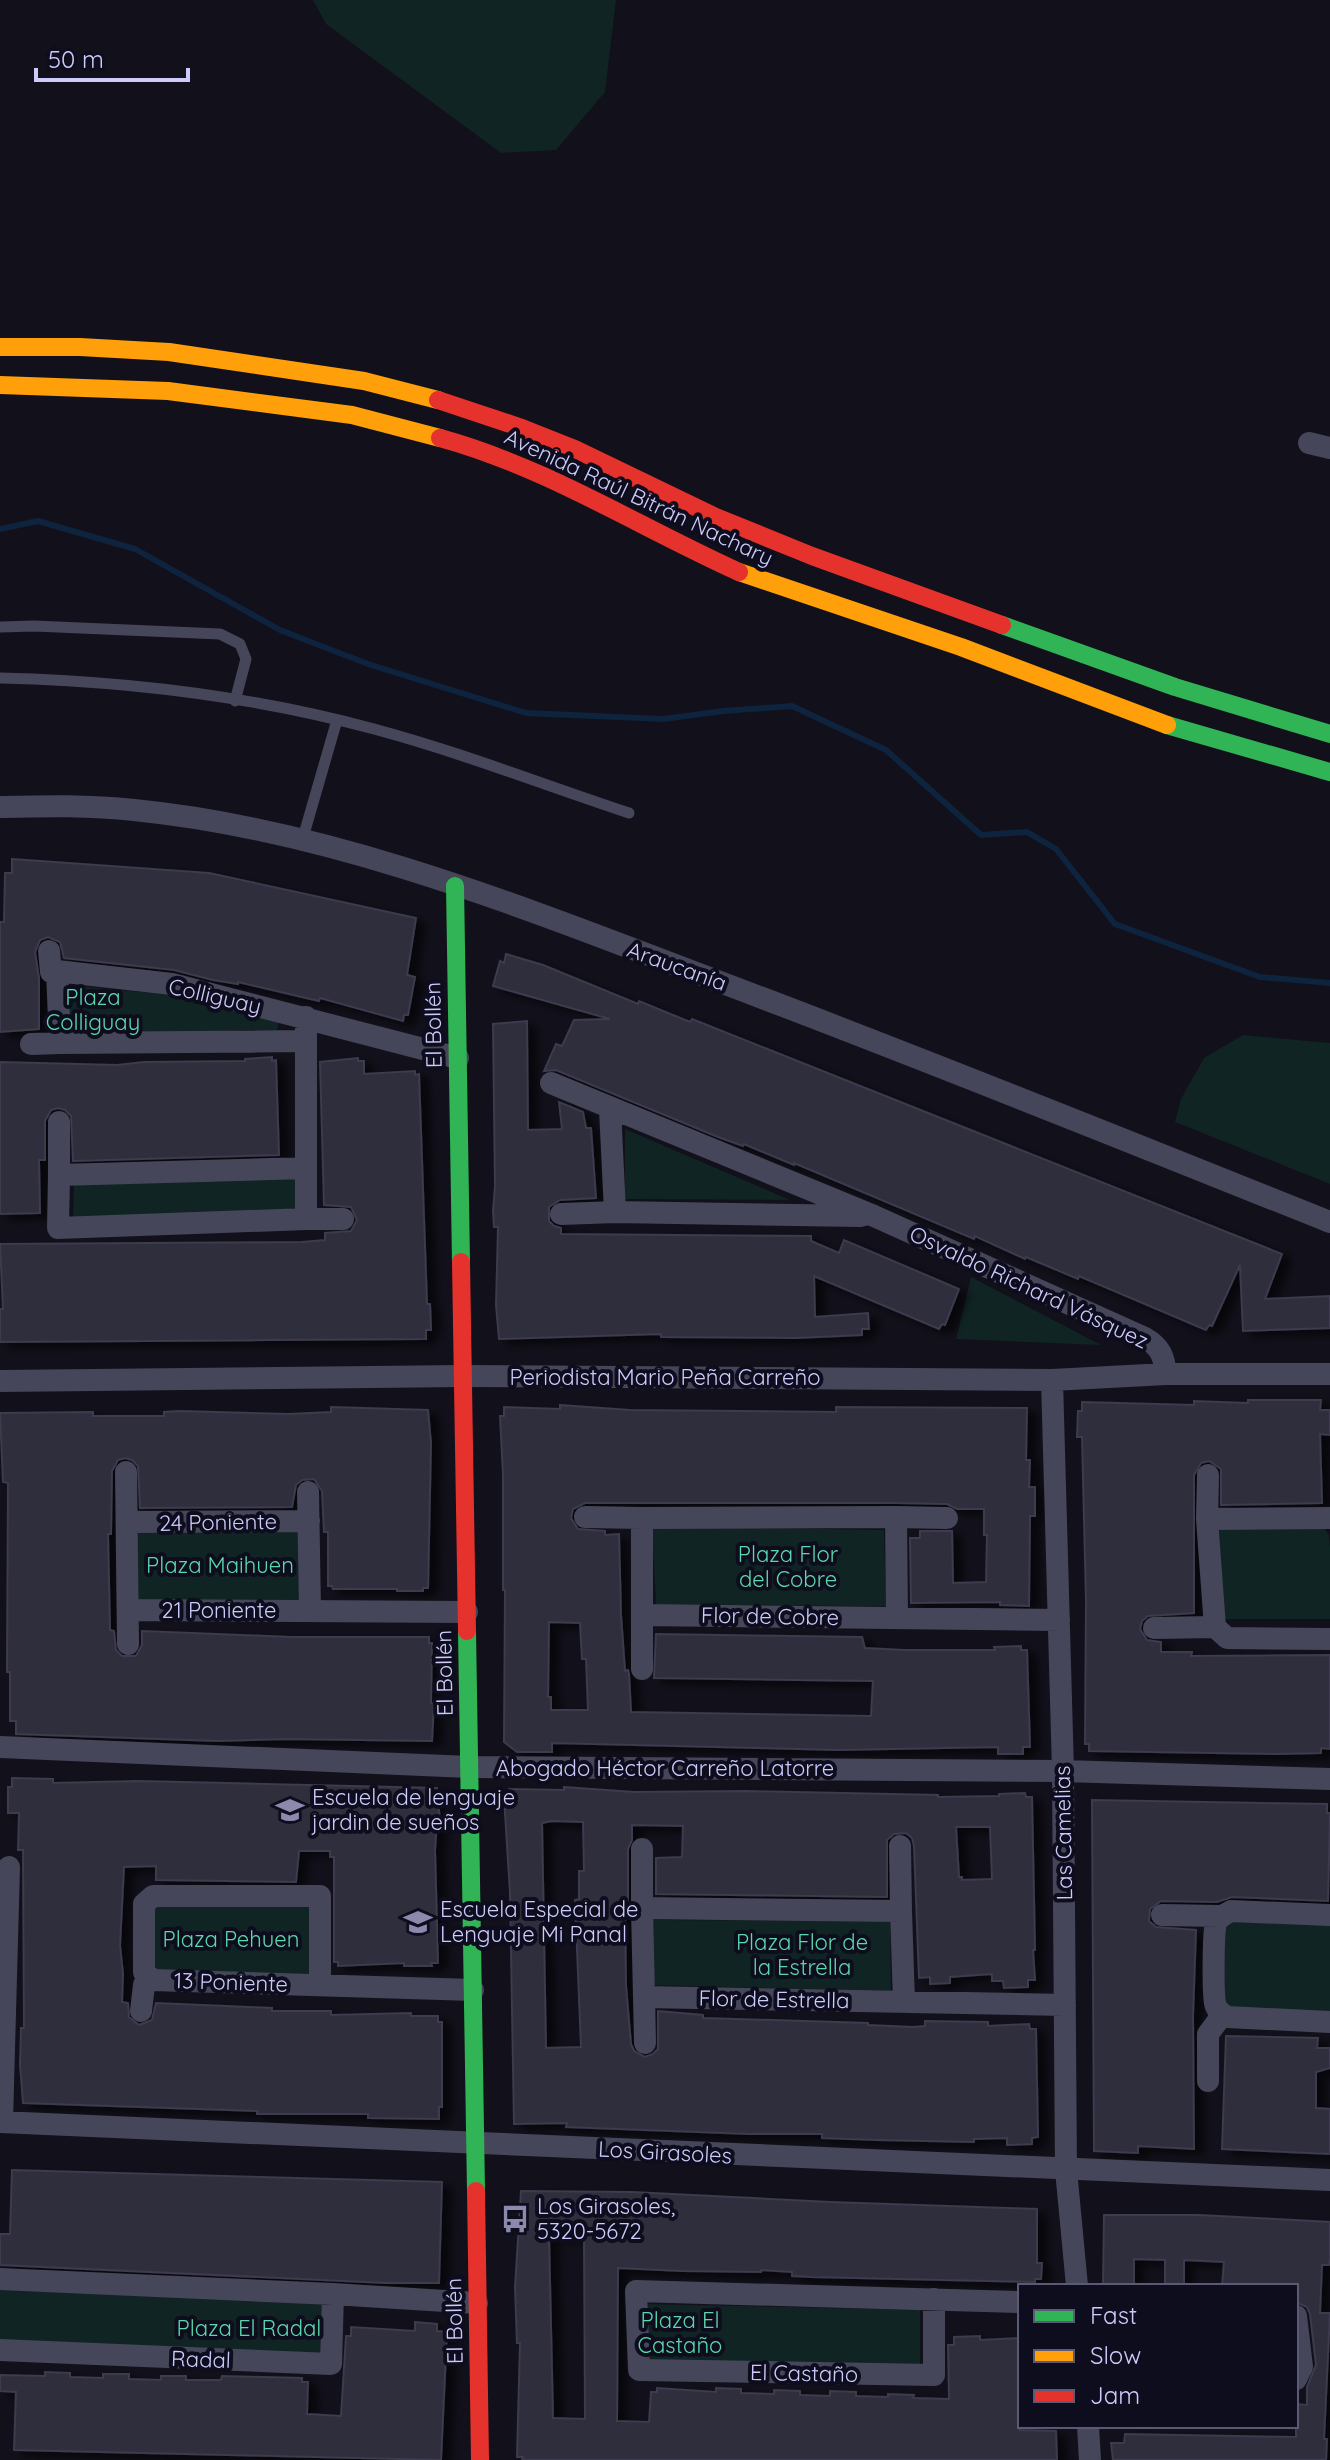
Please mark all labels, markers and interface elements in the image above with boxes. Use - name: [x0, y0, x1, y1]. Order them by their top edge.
- scale bar: [36, 32, 188, 82]
- text: 50 m: [48, 44, 104, 74]
- street label: Avenida Raúl Bitrán Nachary: [500, 422, 778, 572]
- street label: Araucanía: [624, 935, 730, 997]
- street label: Colliguay: [166, 972, 264, 1020]
- street label: El Bollén: [418, 982, 448, 1068]
- park label: Plaza Colliguay: [46, 983, 140, 1036]
- street label: Osvaldo Richard Vásquez: [905, 1219, 1153, 1355]
- street label: Periodista Mario Peña Carreño: [510, 1363, 820, 1391]
- street label: 24 Poniente: [159, 1507, 277, 1537]
- park label: Plaza Flor del Cobre: [738, 1540, 839, 1593]
- park label: Plaza Maihuen: [146, 1551, 294, 1579]
- street label: 21 Poniente: [162, 1596, 276, 1624]
- street label: Flor de Cobre: [701, 1601, 839, 1631]
- street label: El Bollén: [429, 1630, 459, 1716]
- street label: Abogado Héctor Carreño Latorre: [496, 1754, 834, 1782]
- street label: Las Camelias: [1048, 1765, 1078, 1901]
- place label: Escuela de lenguaje jardin de sueños: [311, 1783, 515, 1836]
- school or university icon: Escuela de lenguaje jardin de sueños: [275, 1795, 305, 1825]
- place label: Escuela Especial de Lenguaje Mi Panal: [440, 1895, 638, 1948]
- school or university icon: Escuela Especial de Lenguaje Mi Panal: [403, 1907, 433, 1937]
- park label: Plaza Pehuen: [163, 1925, 299, 1953]
- park label: Plaza Flor de la Estrella: [736, 1928, 868, 1981]
- street label: 13 Poniente: [173, 1966, 289, 1998]
- street label: Flor de Estrella: [698, 1984, 850, 2014]
- street label: Los Girasoles: [597, 2135, 733, 2169]
- place label: Los Girasoles, 5320-5672: [537, 2192, 675, 2245]
- bus stop icon: Los Girasoles, 5320-5672: [500, 2204, 530, 2234]
- street label: El Bollén: [439, 2278, 469, 2364]
- legend: [1018, 2284, 1298, 2428]
- text: Fast: [1090, 2300, 1137, 2330]
- park label: Plaza El Castaño: [638, 2306, 722, 2359]
- park label: Plaza El Radal: [177, 2314, 321, 2342]
- text: Slow: [1090, 2340, 1141, 2370]
- street label: Radal: [171, 2344, 231, 2374]
- street label: El Castaño: [750, 2358, 858, 2388]
- text: Jam: [1090, 2380, 1140, 2410]

